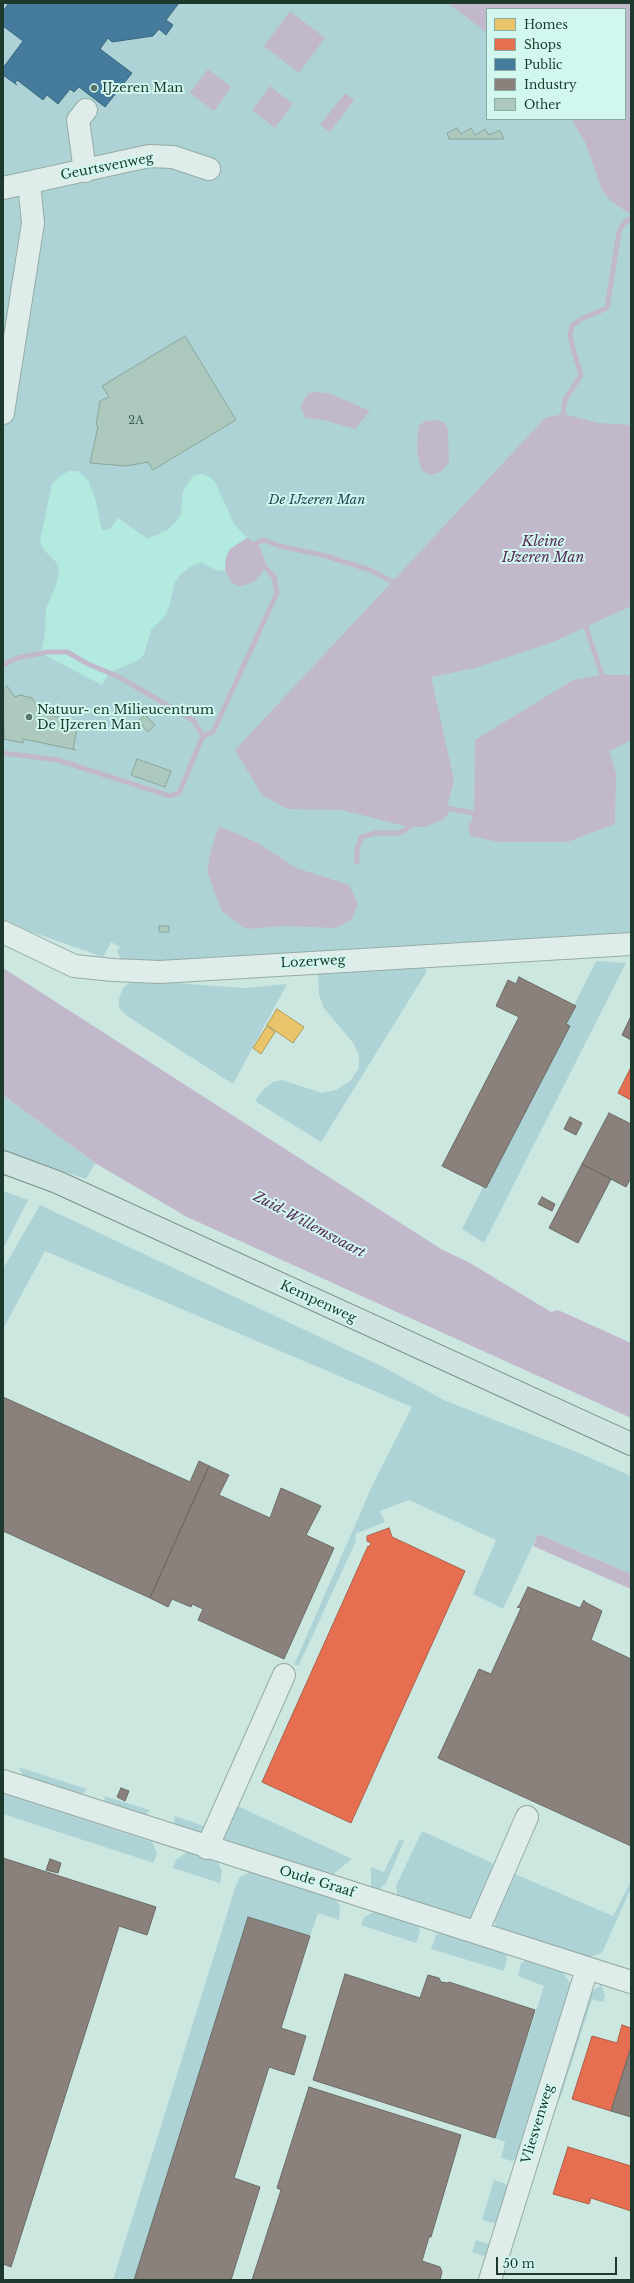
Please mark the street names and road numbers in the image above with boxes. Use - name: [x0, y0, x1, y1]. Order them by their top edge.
- street label: Geurtsvenweg: [59, 150, 155, 184]
- street label: Lozerweg: [280, 953, 346, 971]
- street label: Kempenweg: [277, 1278, 359, 1326]
- street label: Oude Graaf: [277, 1863, 357, 1901]
- street label: Vliesvenweg: [519, 2082, 557, 2166]

